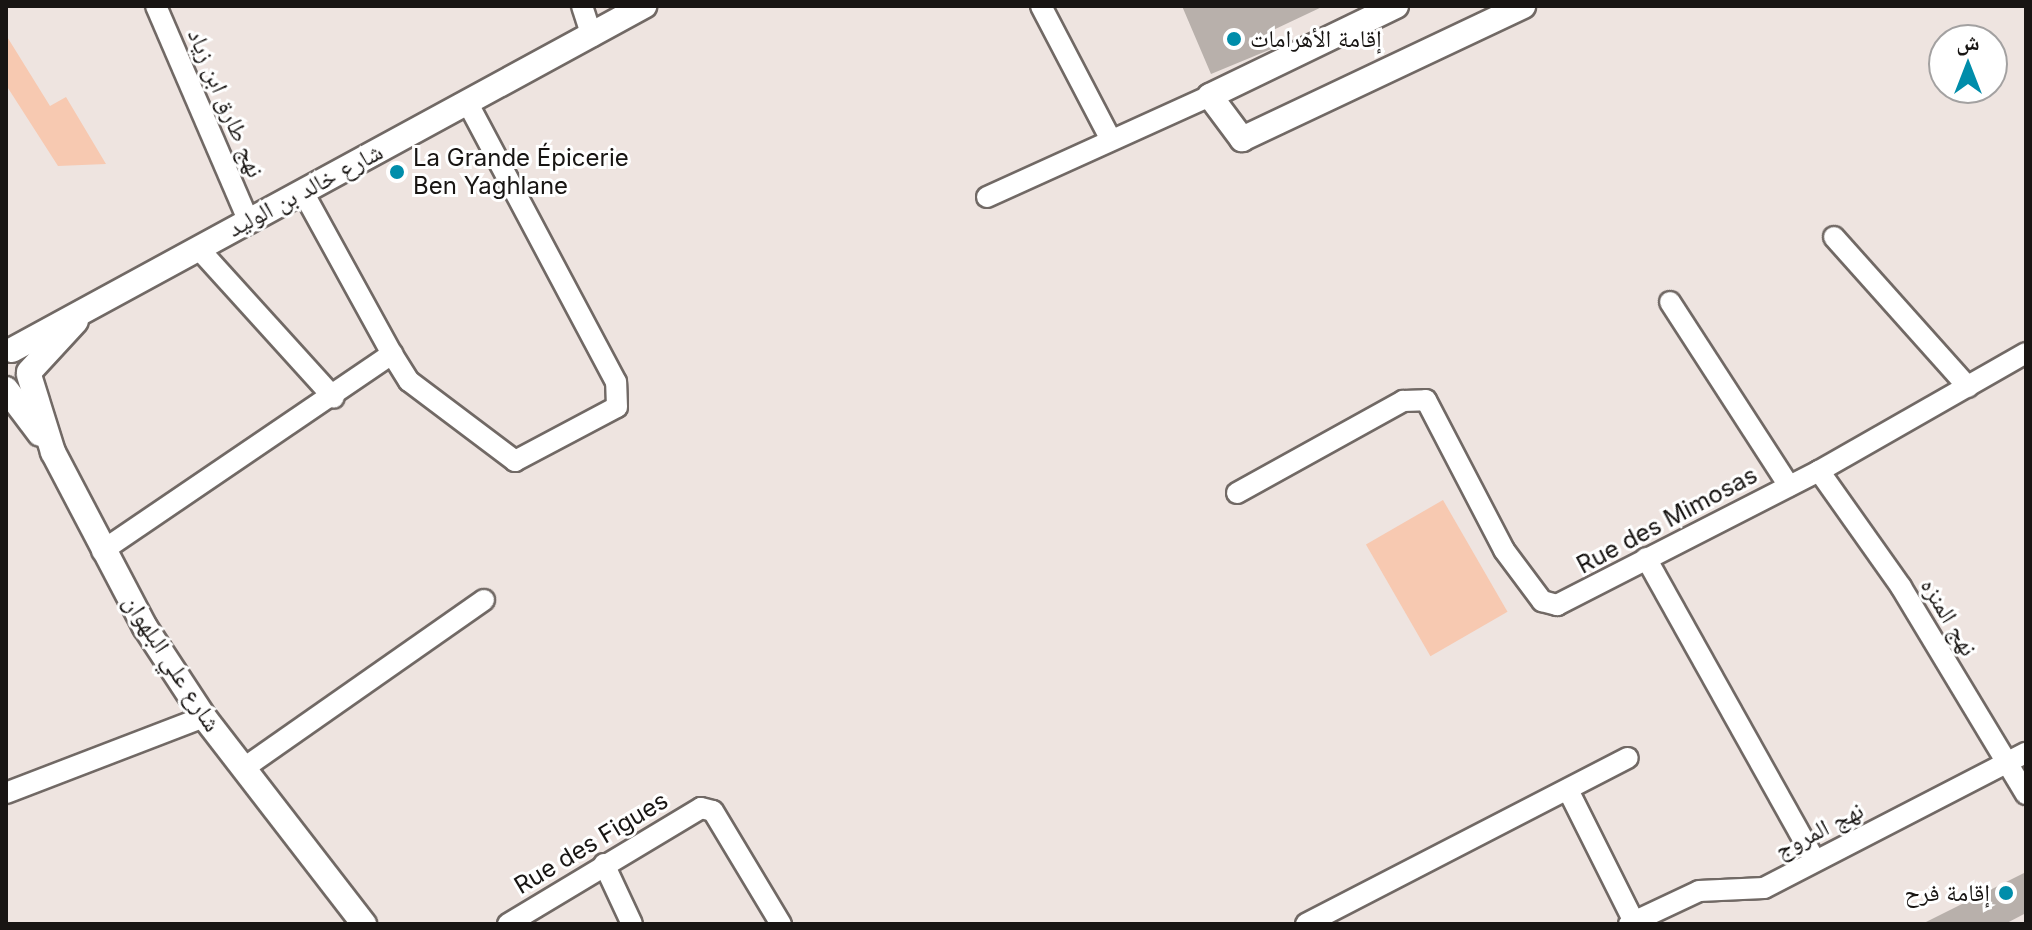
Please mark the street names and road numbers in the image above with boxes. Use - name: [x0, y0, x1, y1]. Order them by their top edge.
- street label: نهج طارق ابن زياد: [182, 24, 270, 182]
- street label: شارع خالد بن الوليد: [223, 137, 387, 243]
- street label: Rue des Mimosas: [1572, 460, 1762, 580]
- street label: نهج المنزه: [1915, 573, 1983, 661]
- street label: شارع علي البلهوان: [117, 589, 227, 737]
- street label: Rue des Figues: [509, 786, 673, 900]
- street label: نهج المروج: [1770, 796, 1868, 864]

